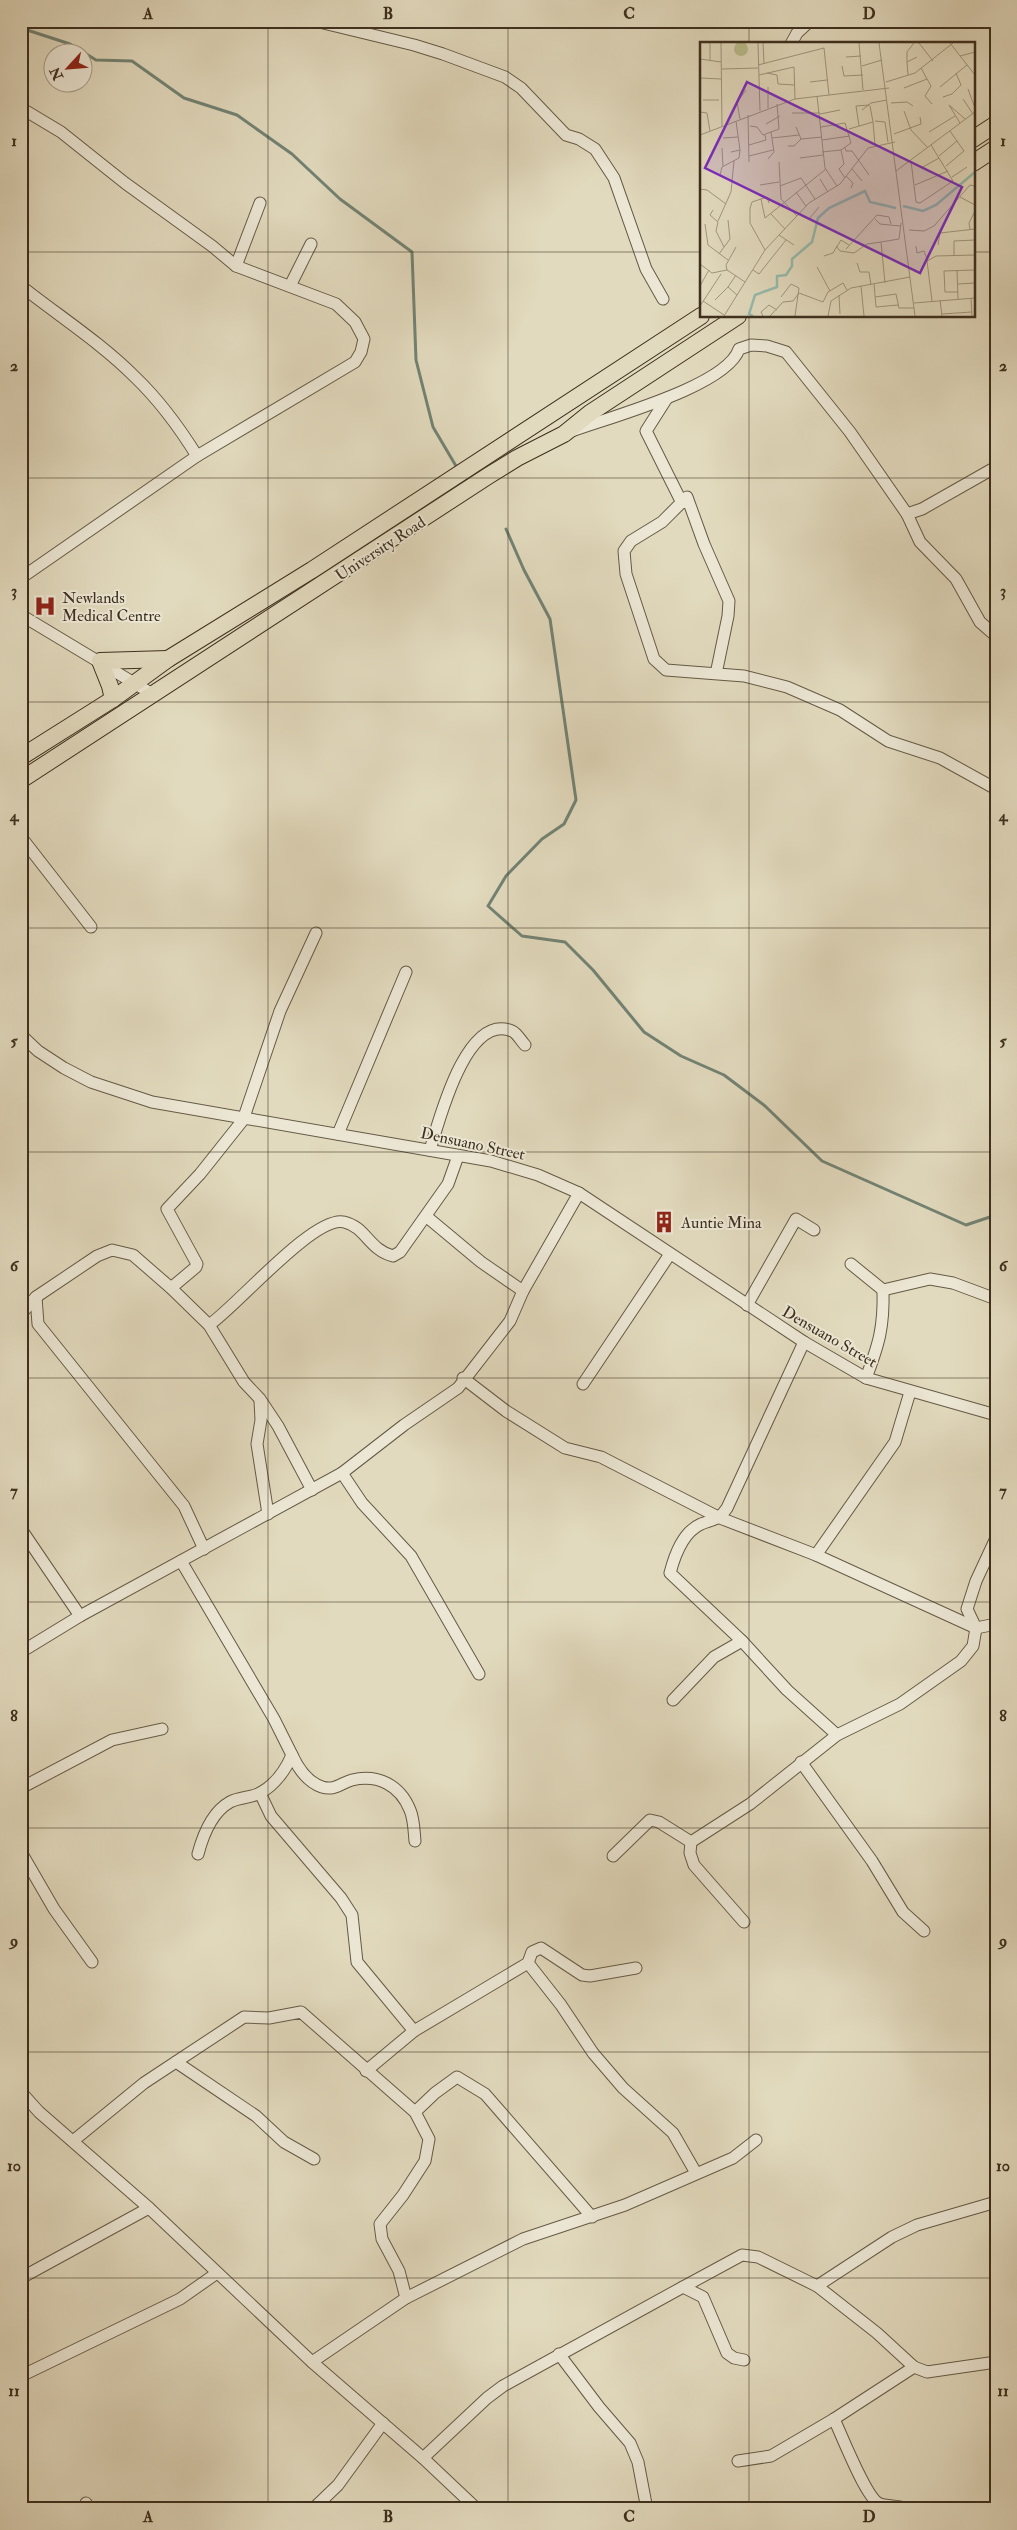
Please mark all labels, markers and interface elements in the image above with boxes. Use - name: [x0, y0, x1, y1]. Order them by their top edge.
- text: A: [142, 4, 154, 24]
- text: B: [383, 4, 393, 24]
- text: C: [623, 4, 635, 24]
- text: D: [862, 4, 876, 24]
- north arrow: [42, 42, 92, 92]
- inset map: [700, 42, 974, 318]
- text: N: [46, 64, 68, 84]
- text: 1: [11, 131, 17, 151]
- text: 1: [1000, 131, 1006, 151]
- text: 2: [10, 356, 18, 376]
- text: 2: [999, 356, 1007, 376]
- street label: University Road: [332, 512, 430, 585]
- text: 3: [11, 581, 17, 601]
- text: 3: [1000, 581, 1006, 601]
- place label: Newlands Medical Centre: [62, 588, 161, 626]
- hospital icon: Newlands Medical Centre: [32, 593, 58, 619]
- text: 4: [9, 806, 20, 826]
- text: 4: [998, 806, 1009, 826]
- text: 5: [10, 1031, 18, 1051]
- text: 5: [999, 1031, 1007, 1051]
- street label: Densuano Street: [419, 1123, 527, 1165]
- building icon: Auntie Mina: [651, 1209, 677, 1235]
- place label: Auntie Mina: [680, 1213, 762, 1233]
- text: 6: [10, 1256, 20, 1276]
- text: 6: [999, 1256, 1009, 1276]
- street label: Densuano Street: [779, 1302, 880, 1372]
- text: 7: [10, 1481, 18, 1501]
- text: 7: [999, 1481, 1007, 1501]
- text: 8: [10, 1706, 18, 1726]
- text: 8: [999, 1706, 1007, 1726]
- text: 9: [8, 1931, 18, 1951]
- text: 9: [997, 1931, 1007, 1951]
- text: 10: [7, 2156, 21, 2176]
- text: 10: [996, 2156, 1010, 2176]
- text: 11: [8, 2381, 20, 2401]
- text: 11: [997, 2381, 1009, 2401]
- text: A: [142, 2507, 154, 2527]
- text: B: [383, 2507, 393, 2527]
- text: C: [623, 2507, 635, 2527]
- text: D: [862, 2507, 876, 2527]

